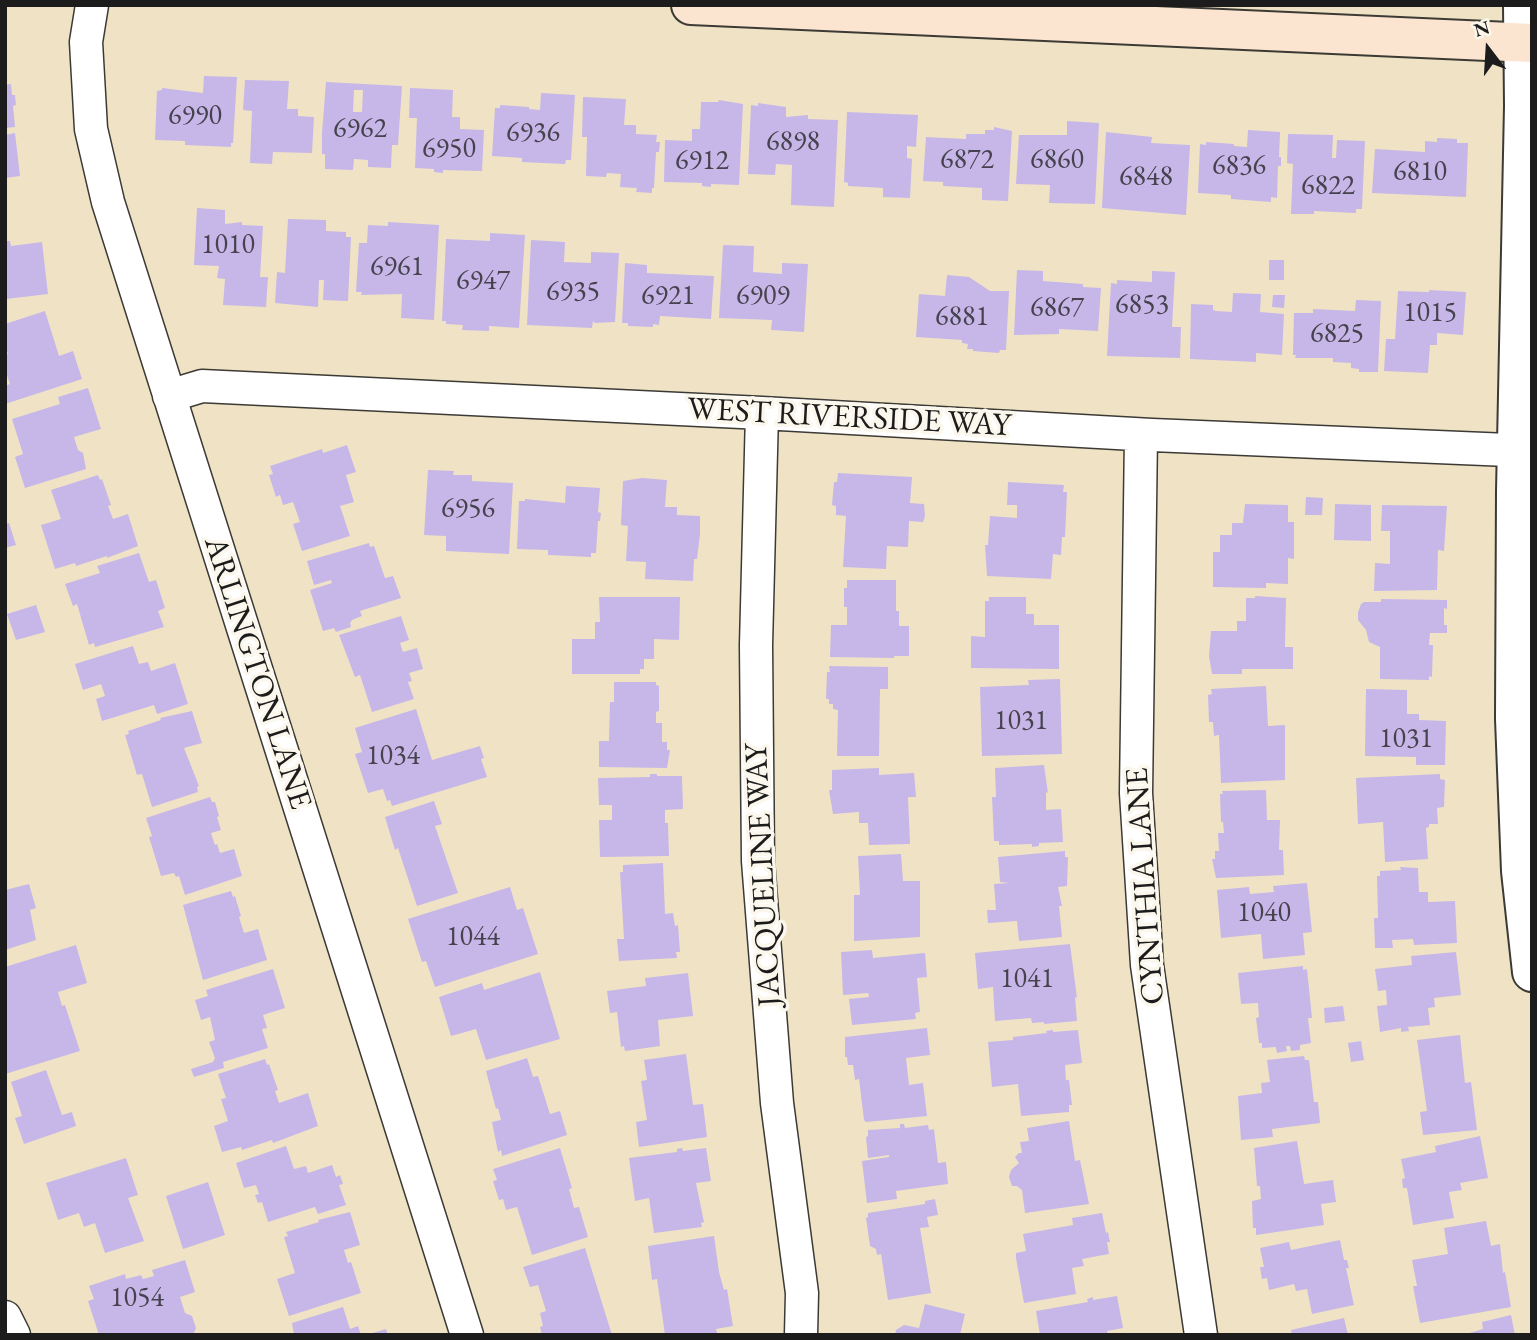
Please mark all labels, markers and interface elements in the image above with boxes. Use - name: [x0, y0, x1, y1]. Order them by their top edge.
- north arrow: [1453, 14, 1523, 84]
- text: N: [1471, 14, 1493, 43]
- house number: 6990: [168, 99, 222, 133]
- house number: 6962: [333, 112, 387, 146]
- house number: 6936: [506, 116, 560, 150]
- house number: 6898: [766, 125, 820, 159]
- house number: 6950: [422, 132, 476, 166]
- house number: 6872: [940, 143, 994, 177]
- house number: 6860: [1030, 143, 1084, 177]
- house number: 6912: [675, 144, 729, 178]
- house number: 6836: [1212, 149, 1266, 183]
- house number: 6810: [1393, 155, 1447, 189]
- house number: 6848: [1119, 160, 1173, 194]
- house number: 6822: [1301, 169, 1355, 203]
- house number: 1010: [201, 228, 255, 262]
- house number: 6961: [370, 250, 424, 284]
- house number: 6947: [456, 264, 510, 298]
- house number: 6935: [546, 275, 600, 309]
- house number: 6921: [641, 279, 695, 313]
- house number: 6909: [736, 279, 790, 313]
- house number: 6853: [1115, 288, 1169, 322]
- house number: 6867: [1030, 291, 1084, 325]
- house number: 1015: [1403, 296, 1457, 330]
- house number: 6881: [935, 300, 989, 334]
- house number: 6825: [1310, 317, 1364, 351]
- street label: WEST RIVERSIDE WAY: [686, 390, 1012, 446]
- house number: 6956: [441, 492, 495, 526]
- street label: ARLINGTON LANE: [195, 532, 319, 814]
- house number: 1031: [994, 704, 1048, 738]
- house number: 1031: [1379, 722, 1433, 756]
- house number: 1034: [366, 739, 420, 773]
- street label: JACQUELINE WAY: [738, 742, 790, 1008]
- street label: CYNTHIA LANE: [1119, 766, 1173, 1006]
- house number: 1040: [1237, 896, 1291, 930]
- house number: 1044: [446, 920, 500, 954]
- house number: 1041: [1000, 962, 1054, 996]
- house number: 1054: [110, 1281, 164, 1315]

